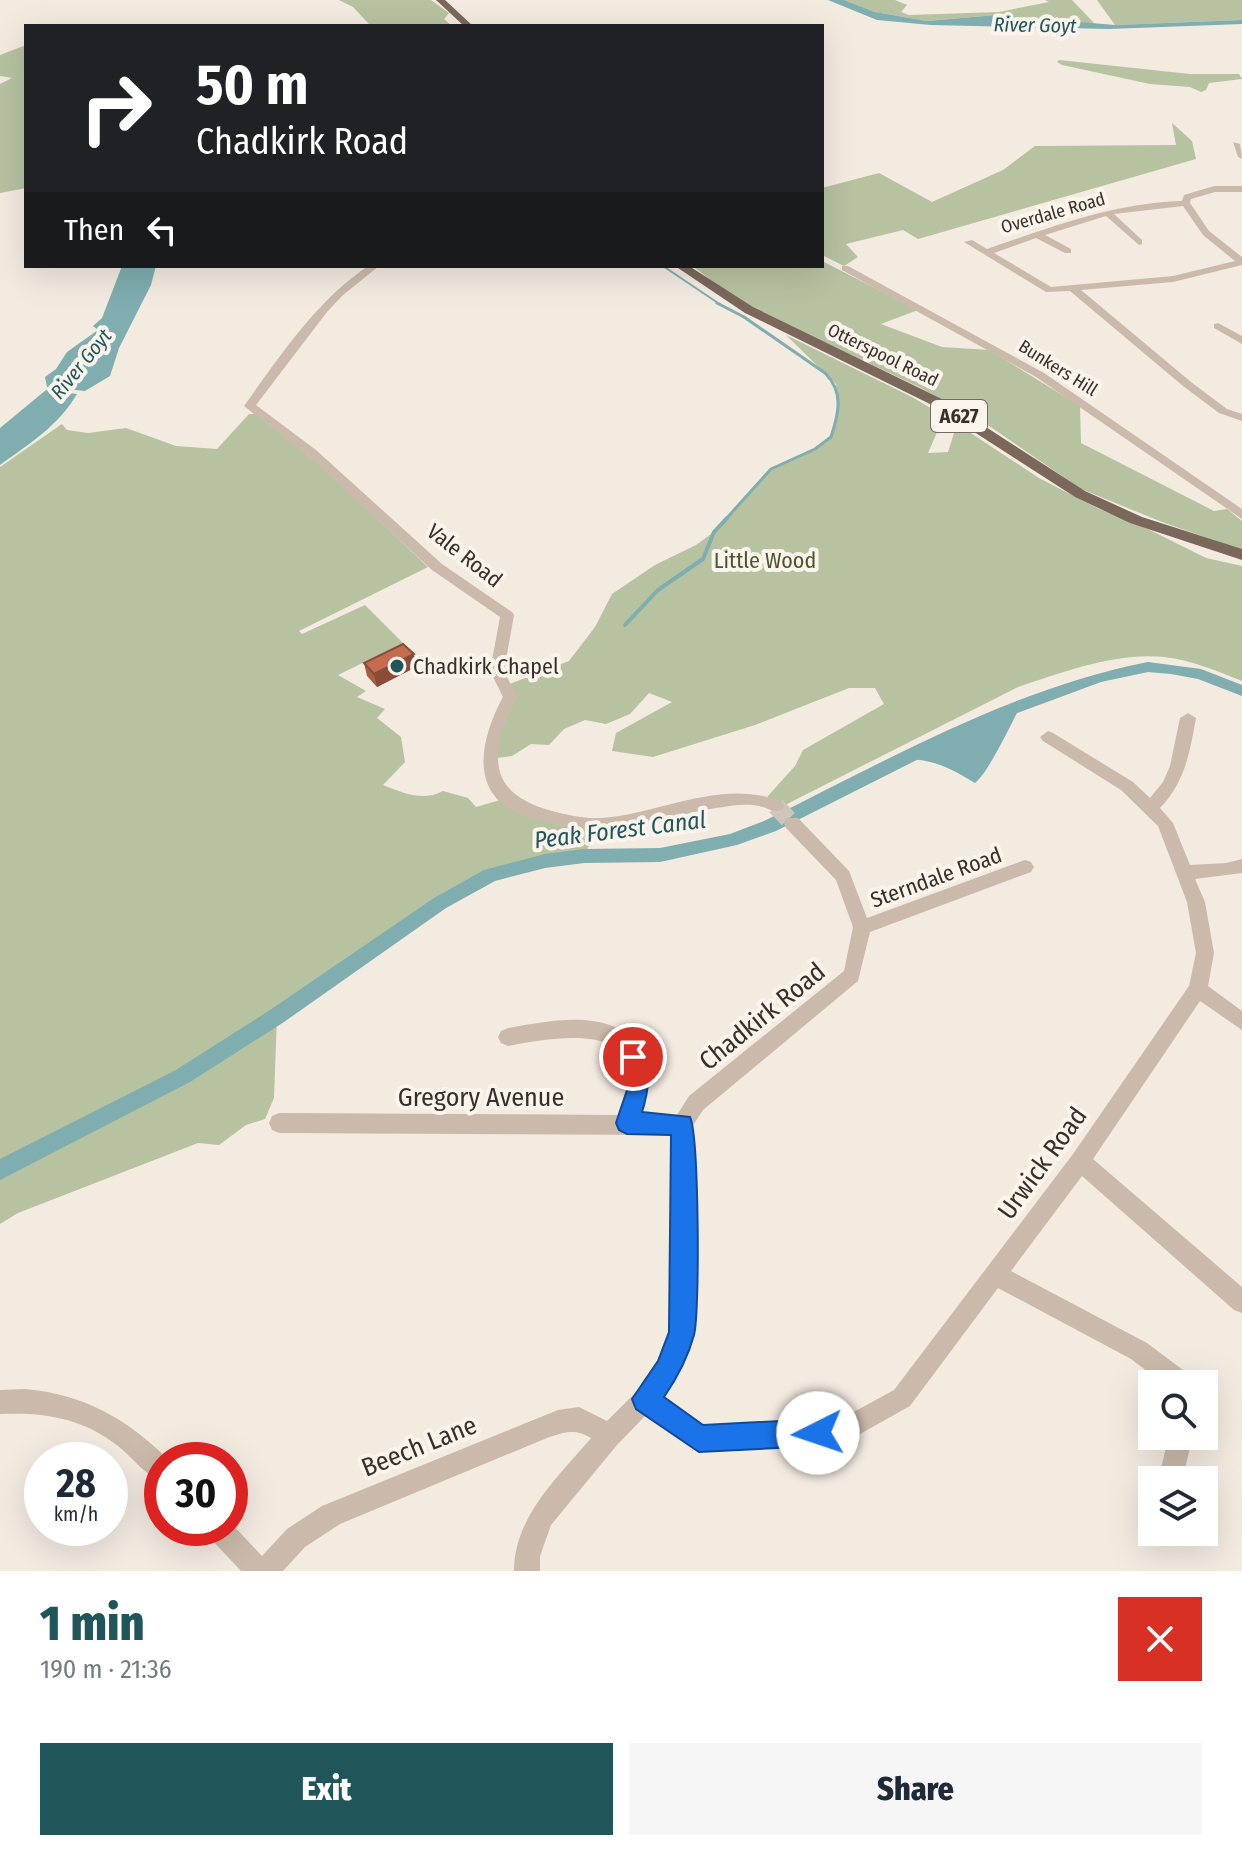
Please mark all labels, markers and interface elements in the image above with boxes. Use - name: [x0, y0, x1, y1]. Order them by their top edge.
- water label: River Goyt: [993, 12, 1077, 38]
- text: 50 m: [196, 52, 308, 119]
- icon: right: [64, 56, 168, 160]
- text: Chadkirk Road: [196, 120, 408, 164]
- street label: Overdale Road: [998, 188, 1108, 238]
- icon: left: [140, 208, 184, 252]
- text: Then: [64, 212, 124, 248]
- street label: Otterspool Road: [824, 319, 942, 391]
- water label: River Goyt: [46, 324, 117, 404]
- street label: Bunkers Hill: [1015, 335, 1102, 401]
- road number: A627: [931, 400, 987, 432]
- street label: Vale Road: [422, 518, 508, 593]
- park label: Little Wood: [714, 547, 816, 574]
- place label: Chadkirk Chapel: [413, 653, 559, 680]
- marker: Chadkirk Chapel: [388, 657, 406, 675]
- water label: Peak Forest Canal: [533, 806, 707, 854]
- street label: Sterndale Road: [867, 841, 1005, 914]
- street label: Chadkirk Road: [693, 956, 832, 1077]
- pin: [599, 1023, 667, 1091]
- icon: arrive: [611, 1035, 655, 1079]
- street label: Gregory Avenue: [398, 1082, 564, 1113]
- street label: Urwick Road: [991, 1101, 1094, 1225]
- map controls: [1138, 1370, 1218, 1546]
- button: search: [1138, 1370, 1218, 1450]
- position arrow: [776, 1391, 860, 1475]
- street label: Beech Lane: [357, 1409, 481, 1484]
- speed limit sign: 30: [144, 1442, 248, 1546]
- text: 28: [56, 1460, 96, 1508]
- button: layers: [1138, 1466, 1218, 1546]
- text: km/h: [54, 1502, 98, 1526]
- text: 1 min: [40, 1595, 144, 1653]
- button: close: [1118, 1597, 1202, 1681]
- text: 190 m · 21:36: [40, 1654, 172, 1685]
- button: Exit: [40, 1743, 613, 1835]
- button: Share: [629, 1743, 1202, 1835]

